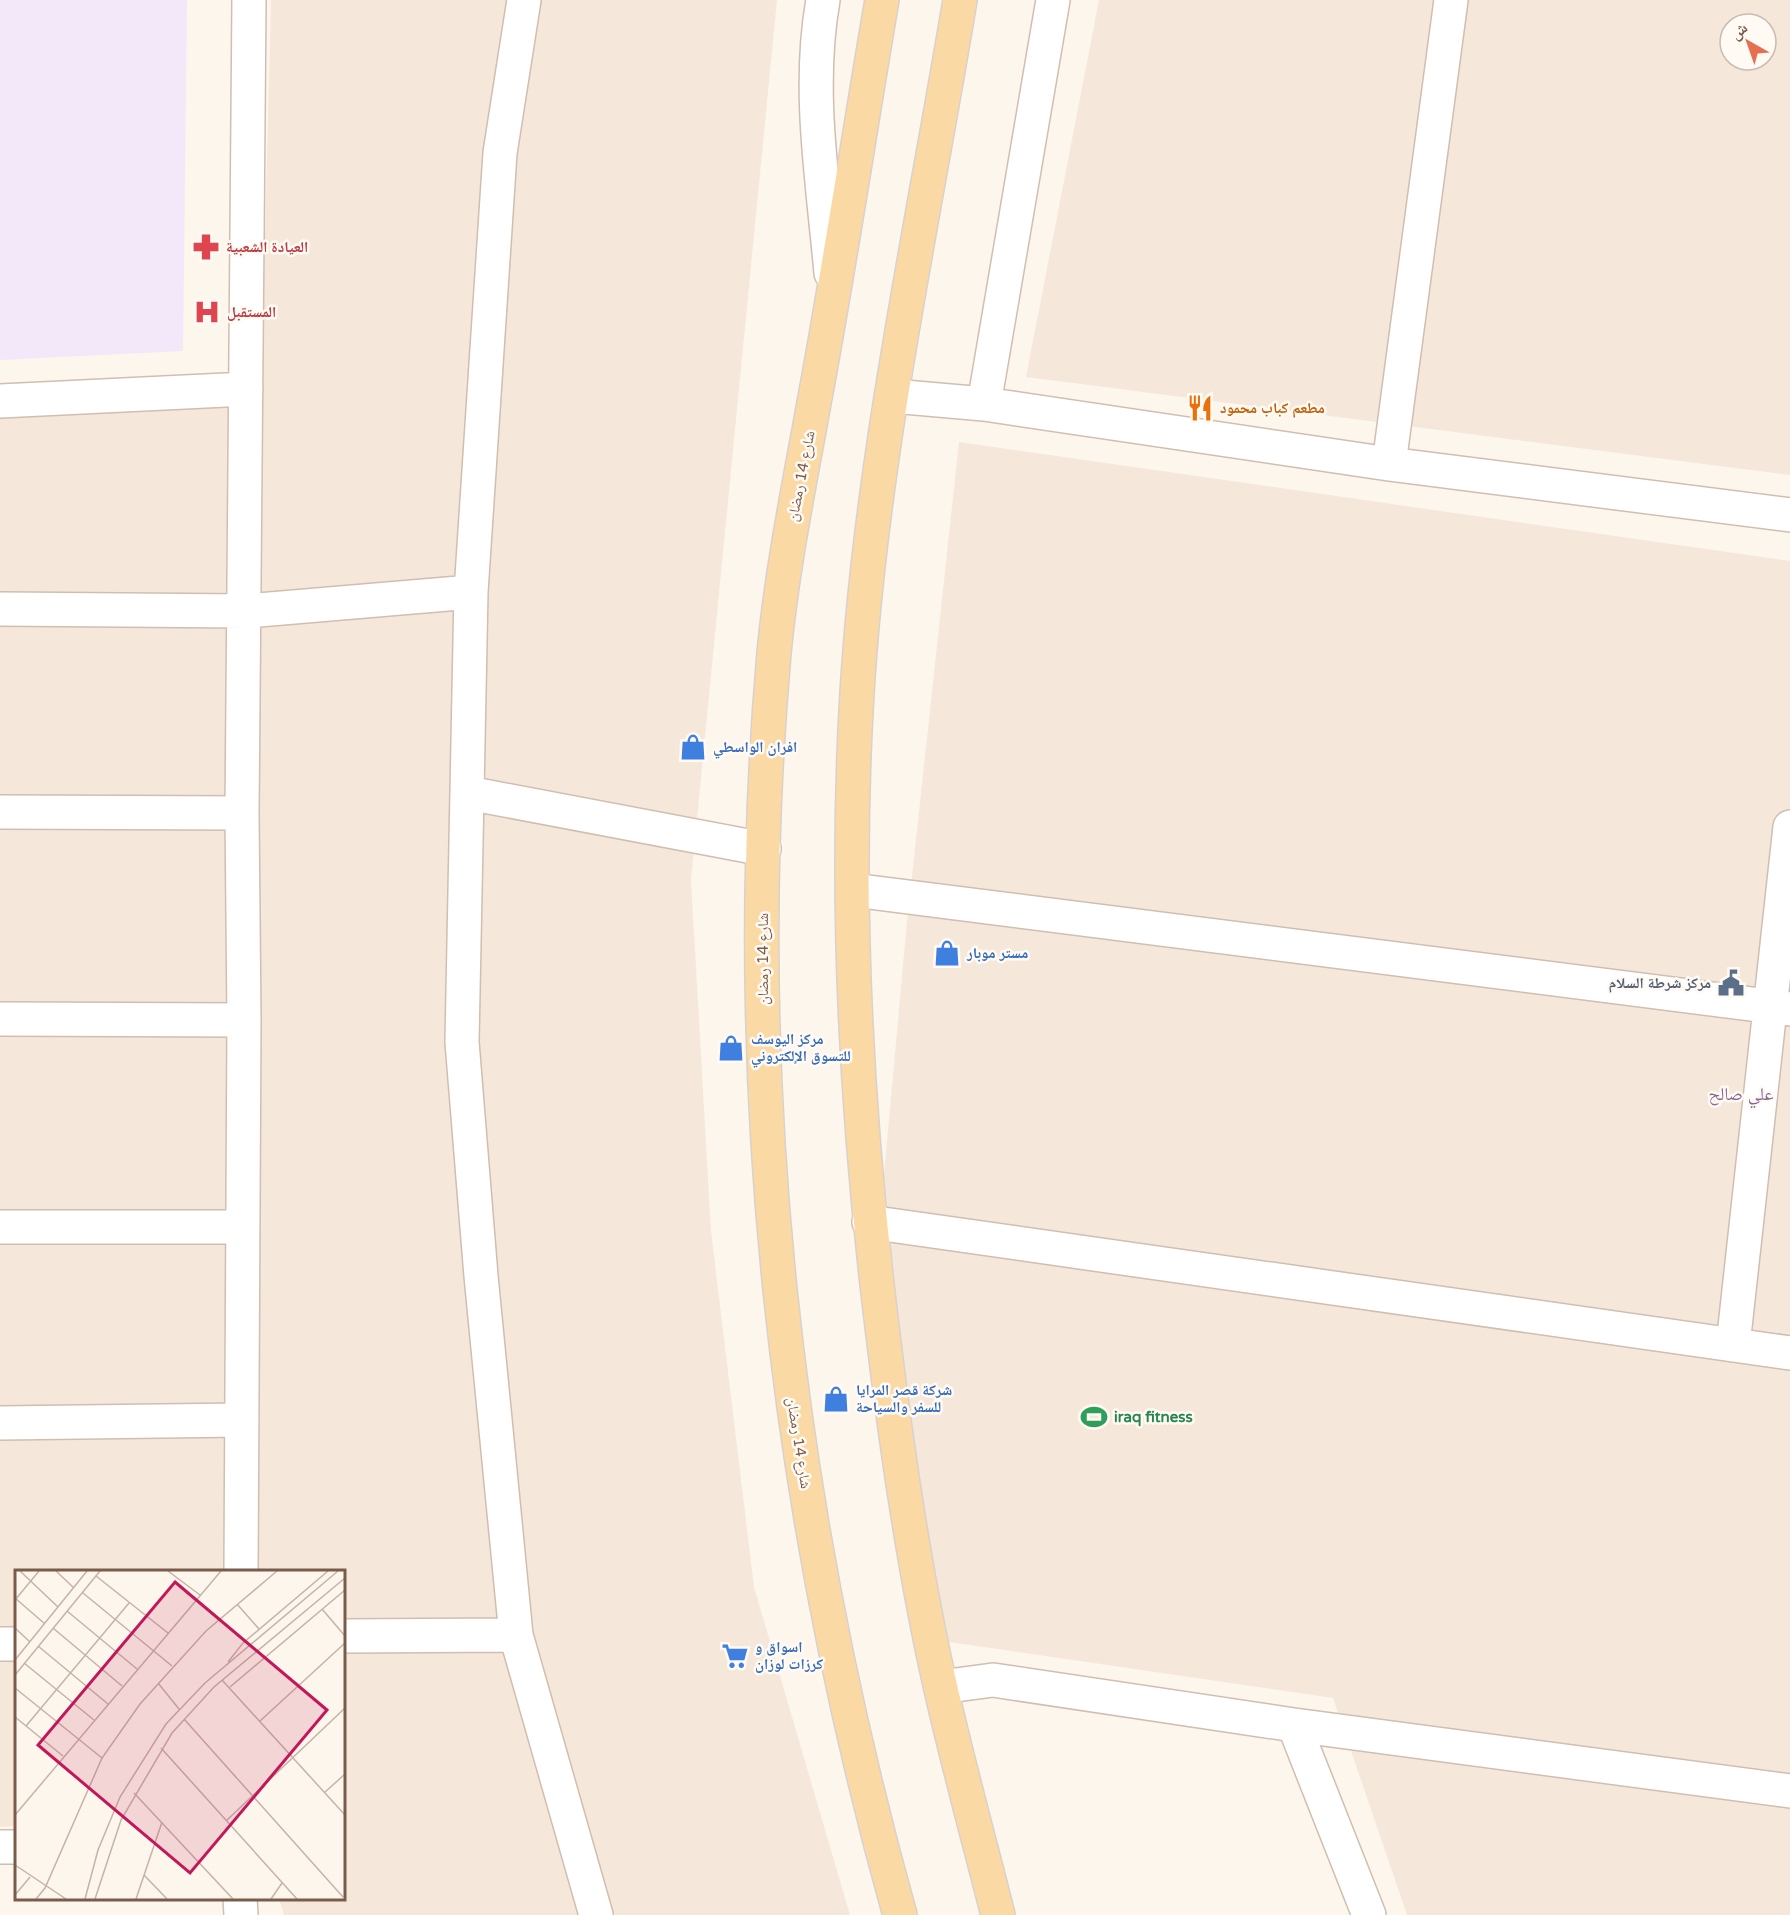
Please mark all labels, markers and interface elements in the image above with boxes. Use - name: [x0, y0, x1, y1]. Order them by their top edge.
- north arrow: [1718, 12, 1778, 72]
- text: ش: [1726, 18, 1752, 44]
- pharmacy icon: العيادة الشعبية: [191, 232, 221, 262]
- place label: العيادة الشعبية: [226, 238, 308, 256]
- hospital icon: المستقبل: [192, 297, 222, 327]
- place label: المستقبل: [227, 303, 276, 321]
- restaurant icon: مطعم كباب محمود: [1185, 393, 1215, 423]
- place label: مطعم كباب محمود: [1220, 399, 1325, 418]
- street label: شارع 14 رمضان: [783, 429, 820, 523]
- shop icon: افران الواسطي: [678, 732, 708, 762]
- place label: افران الواسطي: [713, 738, 797, 759]
- street label: شارع 14 رمضان: [754, 913, 773, 1005]
- shop icon: مستر موبار: [932, 938, 962, 968]
- place label: مستر موبار: [966, 944, 1028, 962]
- public building icon: مركز شرطة السلام: [1716, 968, 1746, 998]
- place label: مركز شرطة السلام: [1609, 974, 1711, 993]
- place label: مركز اليوسف للتسوق الإلكتروني: [751, 1030, 851, 1068]
- shop icon: مركز اليوسف للتسوق الإلكتروني: [716, 1033, 746, 1063]
- district label: علي صالح: [1708, 1083, 1774, 1109]
- place label: شركة قصر المرايا للسفر والسياحة: [856, 1381, 952, 1416]
- shop icon: شركة قصر المرايا للسفر والسياحة: [821, 1384, 851, 1414]
- street label: شارع 14 رمضان: [782, 1396, 815, 1490]
- sports icon: iraq fitness: [1079, 1402, 1109, 1432]
- place label: iraq fitness: [1114, 1408, 1193, 1427]
- inset map: [15, 1570, 345, 1900]
- place label: اسواق و كرزات لوزان: [755, 1638, 823, 1673]
- supermarket icon: اسواق و كرزات لوزان: [720, 1641, 750, 1671]

